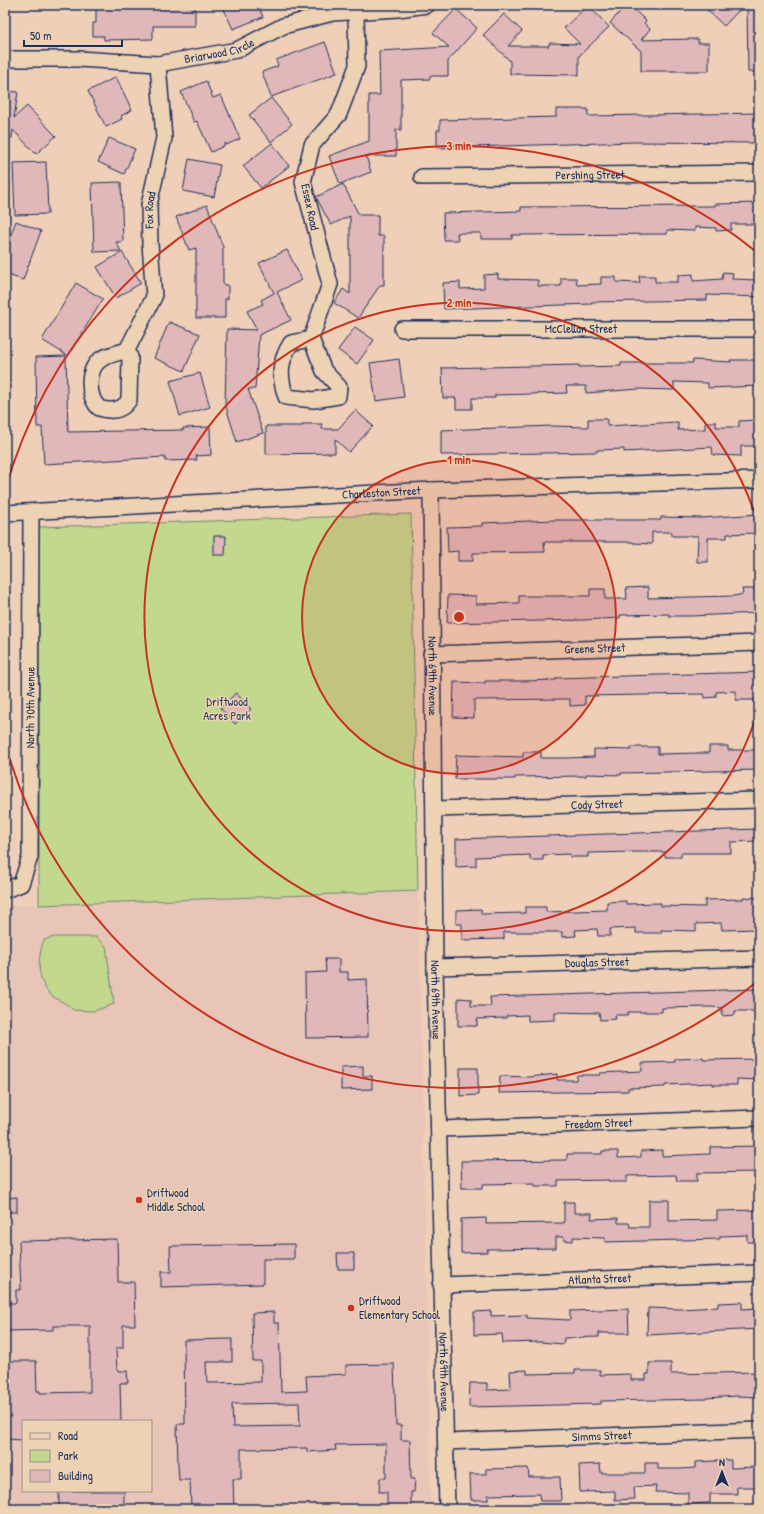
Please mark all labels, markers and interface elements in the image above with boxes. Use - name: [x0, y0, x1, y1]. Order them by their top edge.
- scale bar: [24, 22, 122, 48]
- text: 50 m: [30, 27, 51, 44]
- street label: Briarwood Circle: [183, 33, 257, 67]
- text: 3 min: [447, 137, 472, 154]
- street label: Pershing Street: [555, 166, 625, 183]
- street label: Essex Road: [297, 182, 324, 232]
- street label: Fox Road: [140, 189, 160, 230]
- text: 2 min: [447, 294, 472, 311]
- street label: McClellan Street: [545, 320, 618, 337]
- text: 1 min: [447, 451, 471, 468]
- street label: Charleston Street: [342, 482, 422, 503]
- centre of rings: [452, 610, 466, 624]
- street label: North 69th Avenue: [424, 636, 442, 716]
- street label: Greene Street: [564, 638, 626, 658]
- street label: North 70th Avenue: [21, 667, 39, 748]
- park label: Driftwood Acres Park: [203, 693, 251, 724]
- street label: Cody Street: [571, 795, 624, 813]
- street label: Douglas Street: [565, 953, 630, 971]
- street label: North 69th Avenue: [427, 960, 446, 1040]
- street label: Freedom Street: [564, 1113, 634, 1133]
- place label: Driftwood Middle School: [147, 1184, 206, 1215]
- marker: Driftwood Middle School: [134, 1195, 144, 1205]
- street label: Atlanta Street: [568, 1269, 633, 1288]
- place label: Driftwood Elementary School: [359, 1292, 441, 1323]
- marker: Driftwood Elementary School: [346, 1303, 356, 1313]
- street label: North 69th Avenue: [435, 1332, 454, 1412]
- legend: [22, 1420, 152, 1492]
- street label: Simms Street: [572, 1426, 633, 1445]
- text: Road: [58, 1427, 78, 1444]
- text: Park: [58, 1447, 78, 1464]
- north arrow: [702, 1452, 742, 1492]
- text: N: [719, 1455, 725, 1469]
- text: Building: [58, 1467, 93, 1484]

